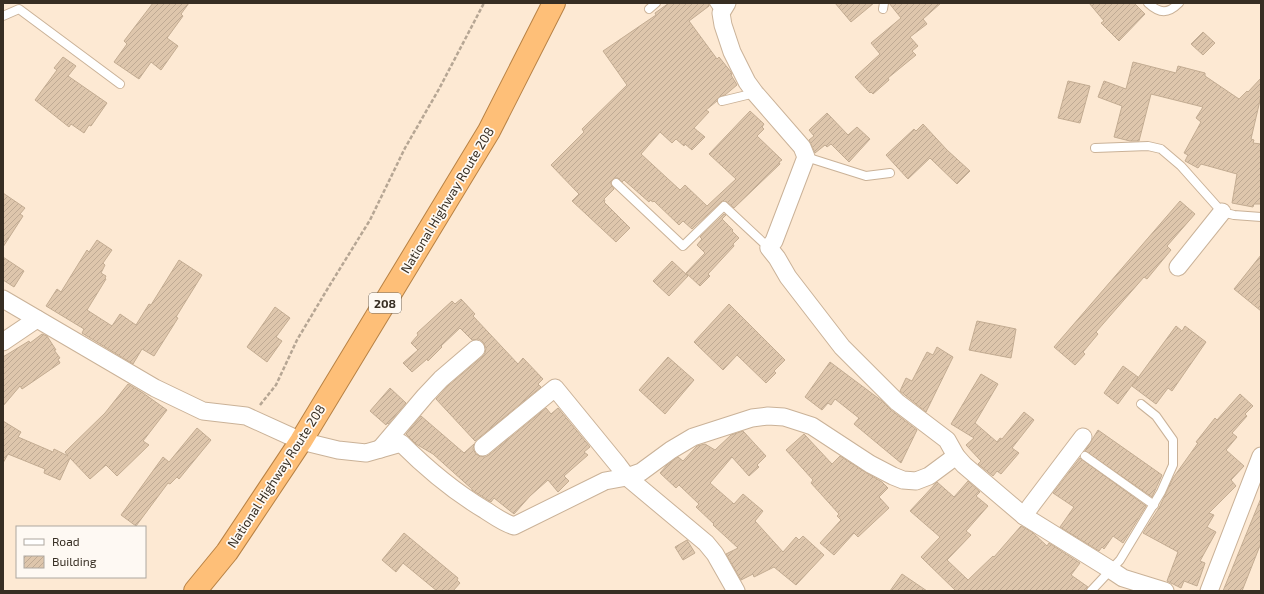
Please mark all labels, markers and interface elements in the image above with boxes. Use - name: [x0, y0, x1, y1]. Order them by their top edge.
- street label: National Highway Route 208: [397, 124, 497, 276]
- road number: 208: [369, 293, 401, 313]
- street label: National Highway Route 208: [224, 401, 328, 551]
- legend: [16, 526, 146, 578]
- text: Road: [52, 534, 80, 548]
- text: Building: [52, 554, 97, 568]

